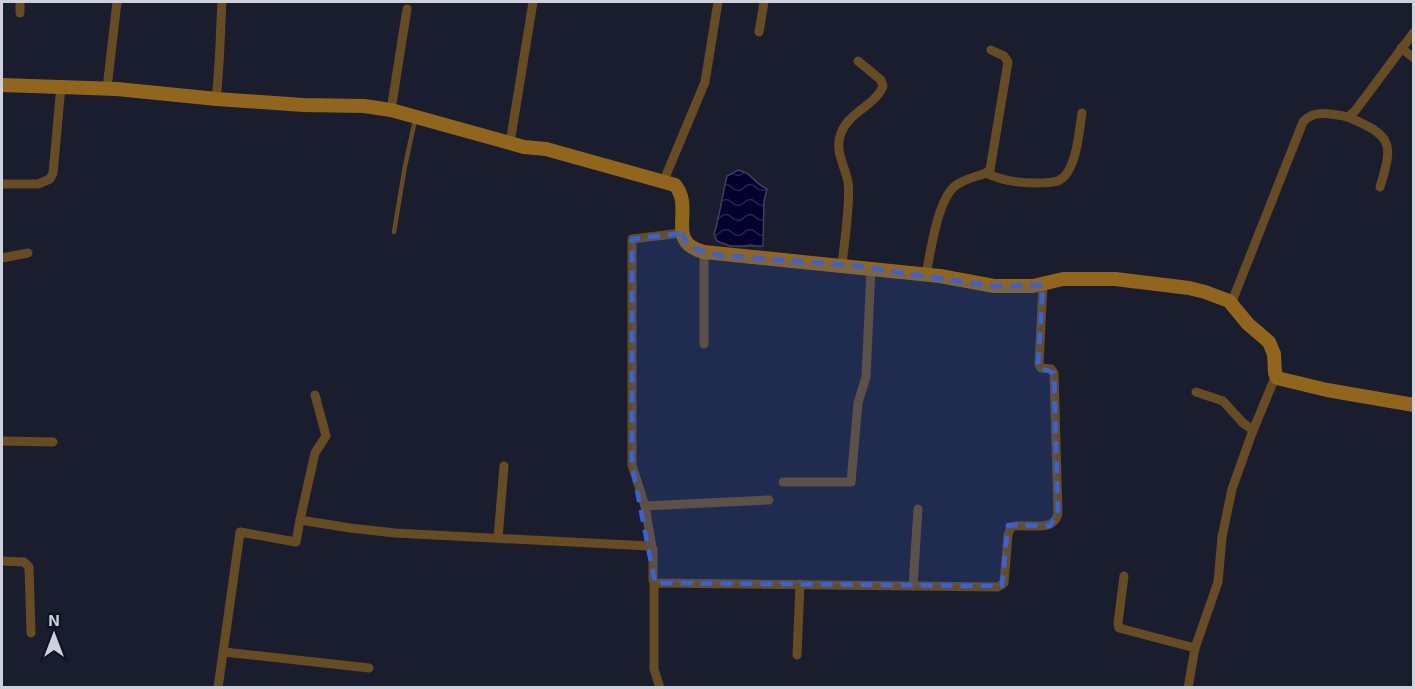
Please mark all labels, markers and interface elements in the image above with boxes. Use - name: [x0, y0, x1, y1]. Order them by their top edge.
- north arrow: [24, 605, 84, 665]
- text: N: [48, 610, 60, 629]

